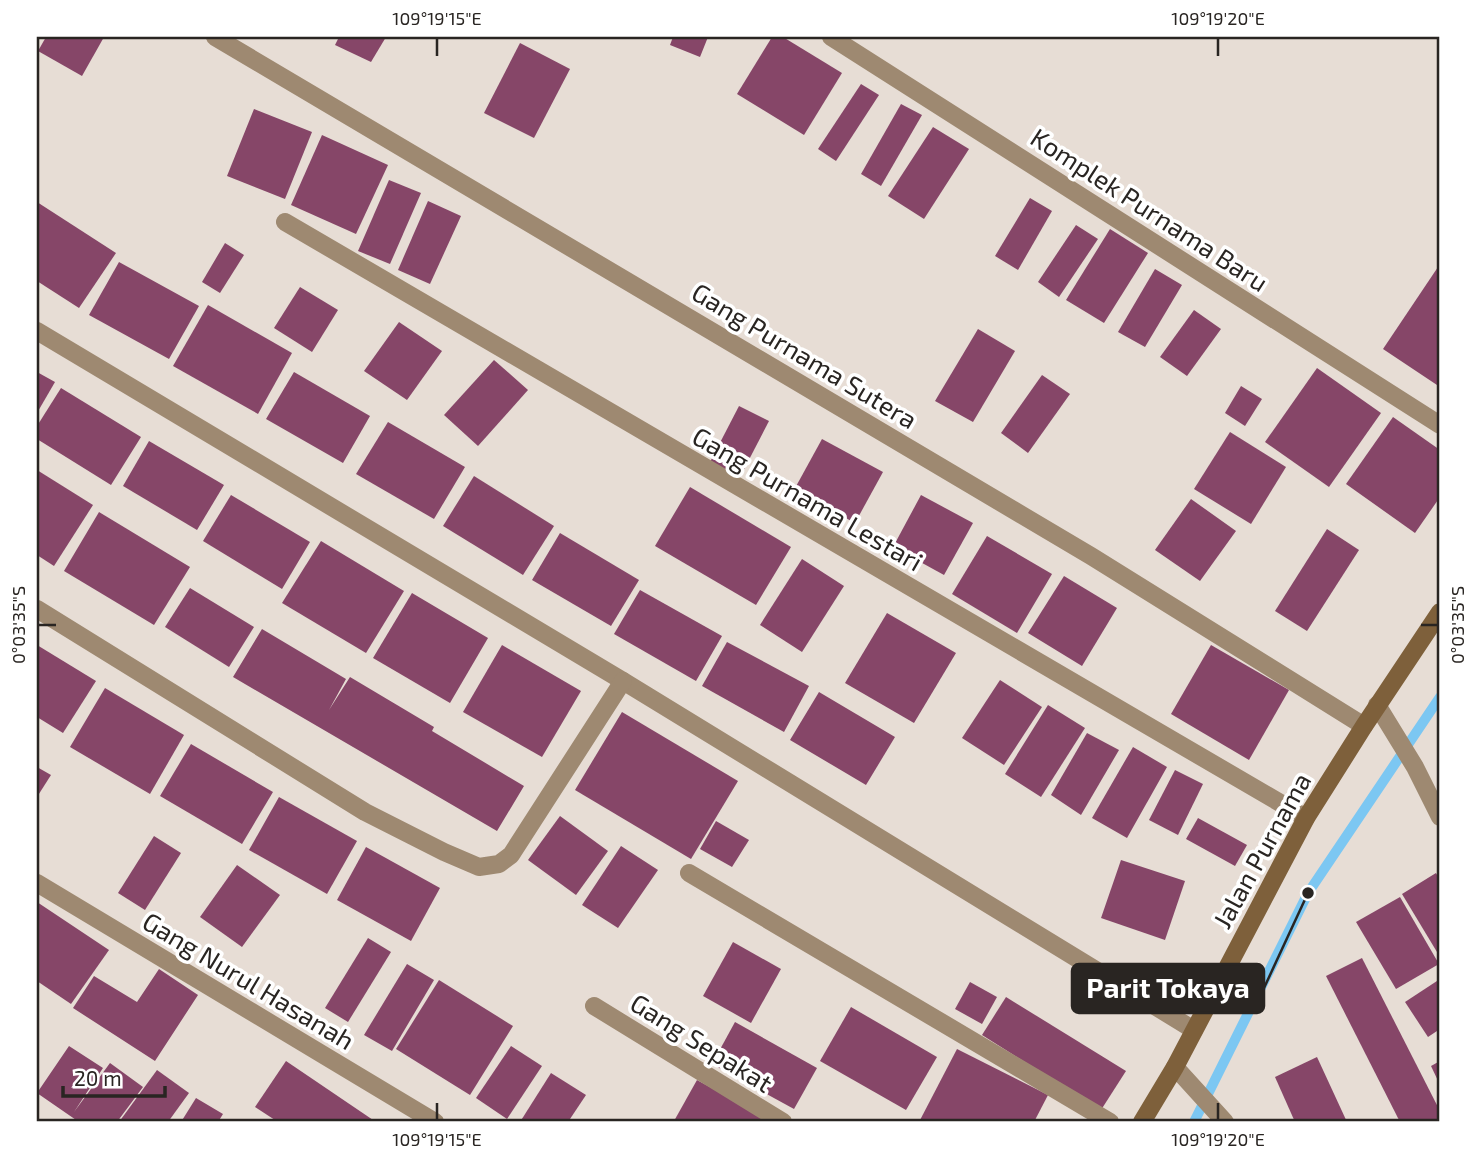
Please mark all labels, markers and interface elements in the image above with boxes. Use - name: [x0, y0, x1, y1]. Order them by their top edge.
- text: 109°19'15"E: [392, 7, 482, 29]
- text: 109°19'20"E: [1171, 7, 1265, 29]
- street label: Komplek Purnama Baru: [1026, 121, 1274, 297]
- street label: Gang Purnama Sutera: [687, 276, 923, 434]
- street label: Gang Purnama Lestari: [688, 419, 928, 577]
- text: 0°03'35"S: [7, 586, 29, 664]
- text: 0°03'35"S: [1446, 586, 1468, 664]
- street label: Jalan Purnama: [1205, 767, 1317, 933]
- street label: Gang Nurul Hasanah: [138, 905, 360, 1055]
- callout: Parit Tokaya: [1072, 964, 1264, 1013]
- text: Parit Tokaya: [1086, 970, 1250, 1004]
- street label: Gang Sepakat: [625, 986, 779, 1098]
- scale bar: [63, 1054, 164, 1098]
- text: 20 m: [74, 1065, 122, 1090]
- text: 109°19'15"E: [392, 1128, 482, 1150]
- text: 109°19'20"E: [1171, 1128, 1265, 1150]

